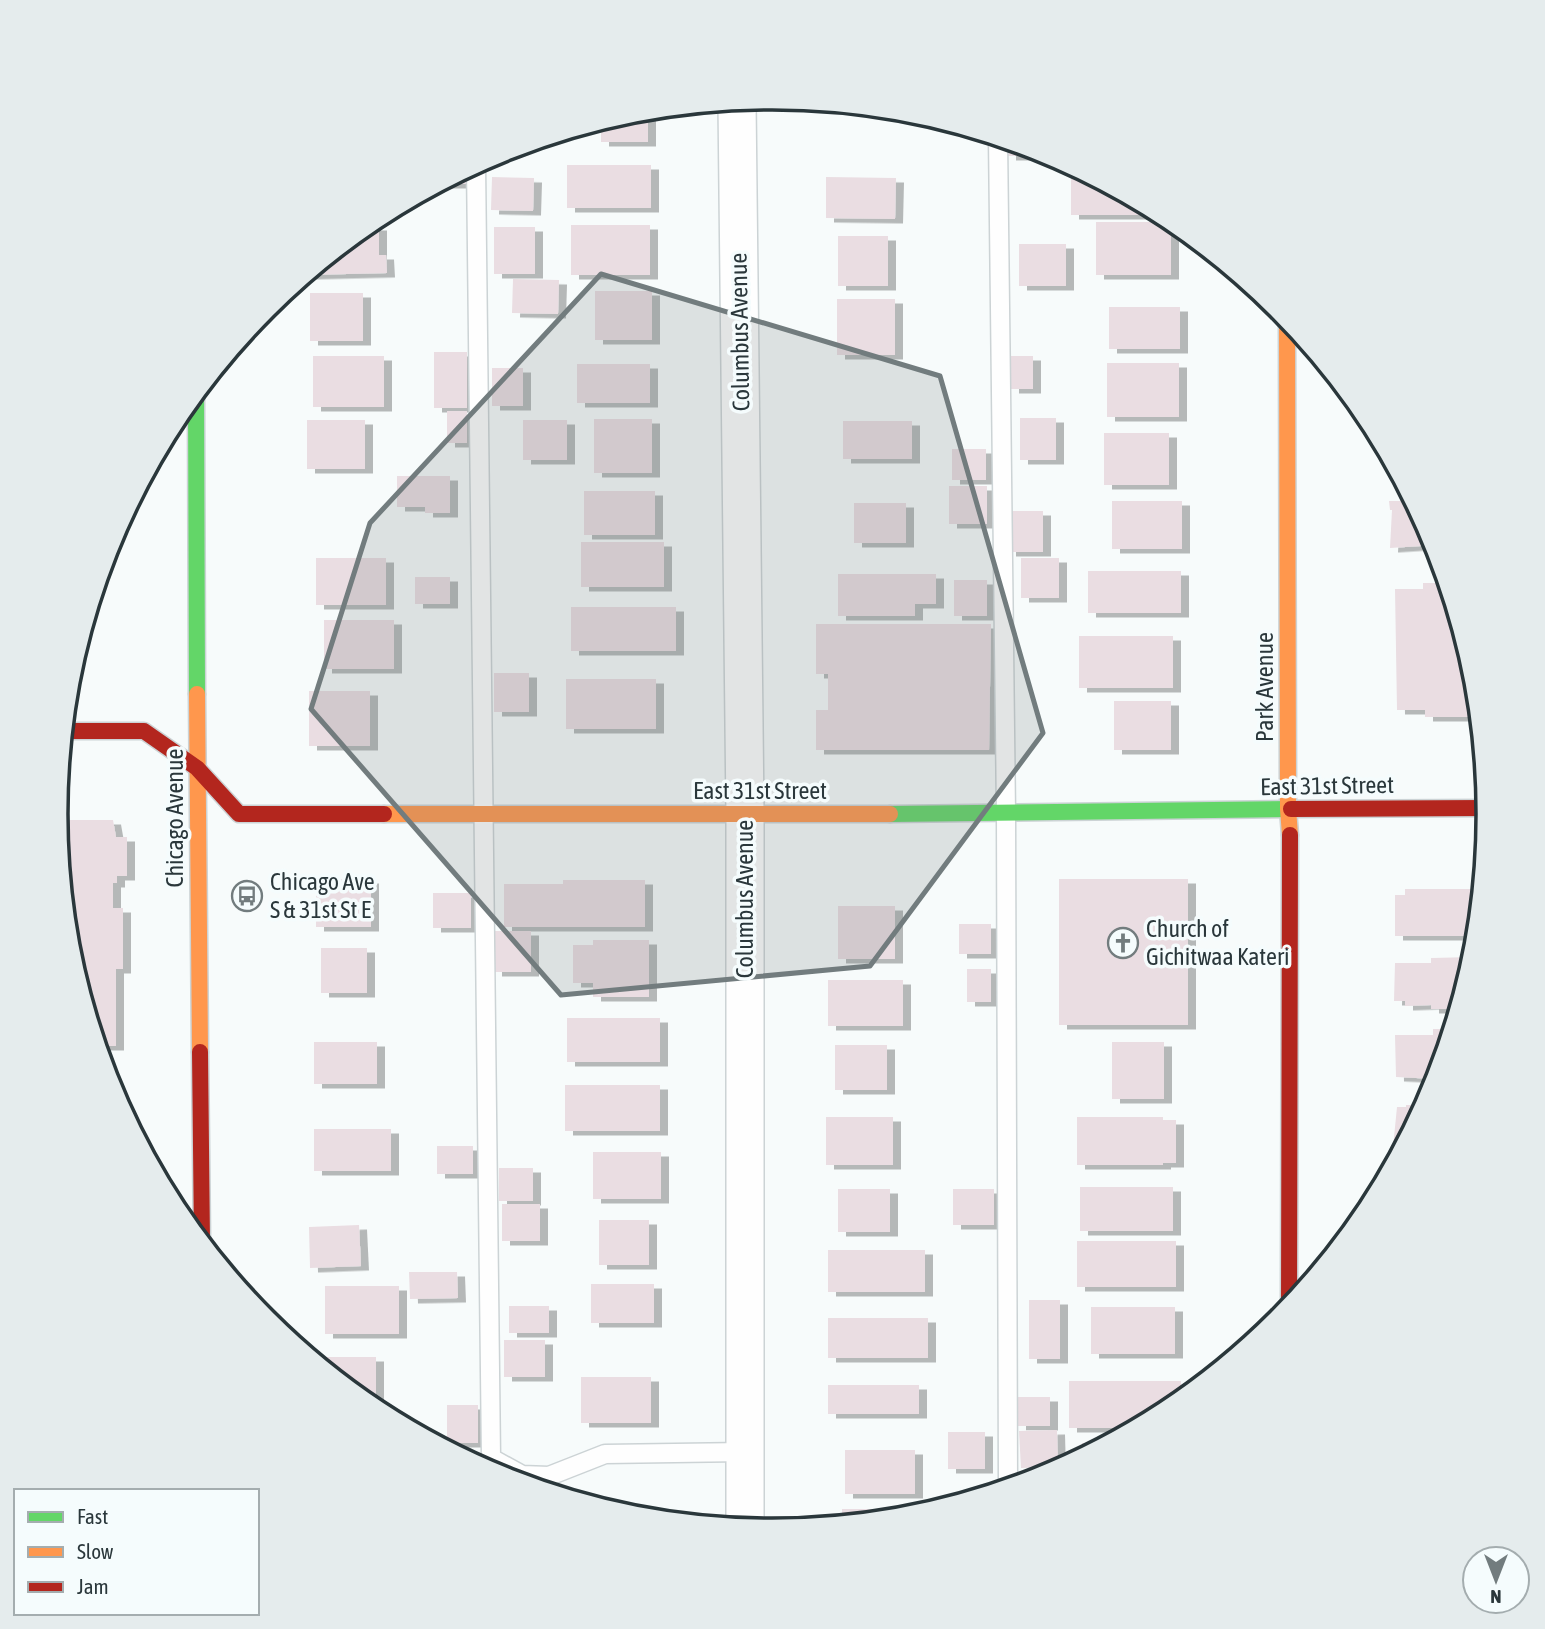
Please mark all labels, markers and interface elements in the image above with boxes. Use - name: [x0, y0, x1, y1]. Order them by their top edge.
- street label: Columbus Avenue: [725, 253, 754, 411]
- street label: Park Avenue: [1251, 632, 1278, 742]
- street label: Chicago Avenue: [161, 749, 188, 887]
- street label: East 31st Street: [1260, 771, 1394, 800]
- street label: East 31st Street: [693, 777, 827, 804]
- street label: Columbus Avenue: [731, 820, 758, 978]
- place label: Chicago Ave S & 31st St E: [270, 868, 375, 923]
- bus stop icon: Chicago Ave S & 31st St E: [230, 879, 264, 913]
- place label: Church of Gichitwaa Kateri: [1146, 915, 1290, 970]
- church icon: Church of Gichitwaa Kateri: [1106, 926, 1140, 960]
- legend: [14, 1489, 259, 1615]
- text: Fast: [77, 1504, 108, 1528]
- text: Slow: [77, 1539, 114, 1563]
- north arrow: [1461, 1545, 1531, 1615]
- text: Jam: [77, 1574, 109, 1598]
- text: N: [1490, 1586, 1502, 1608]

